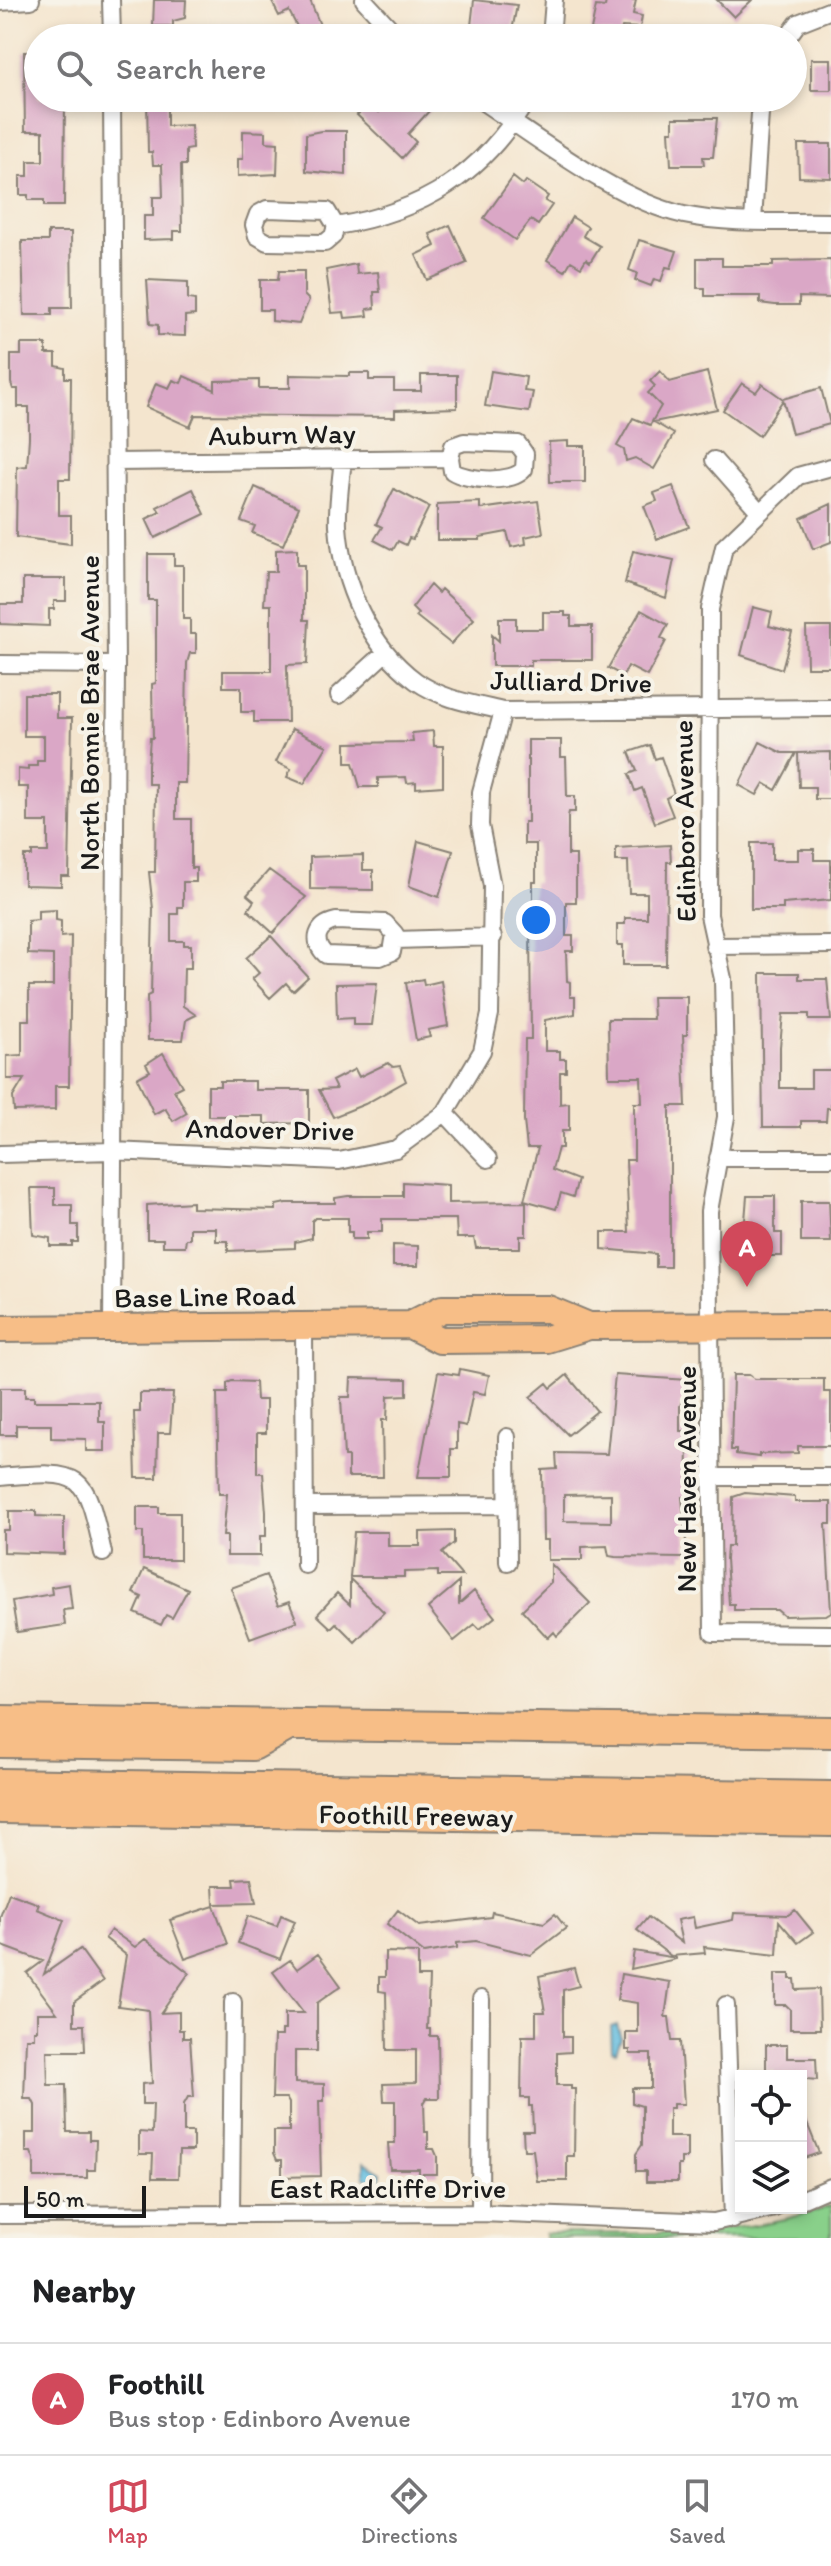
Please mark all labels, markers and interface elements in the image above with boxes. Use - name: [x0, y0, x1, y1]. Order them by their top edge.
- search box: [24, 24, 807, 112]
- icon: search: [52, 46, 96, 90]
- text: Search here: [116, 50, 266, 87]
- street label: Auburn Way: [208, 416, 356, 452]
- street label: North Bonnie Brae Avenue: [72, 555, 106, 871]
- street label: Julliard Drive: [490, 663, 652, 699]
- street label: Edinboro Avenue: [665, 720, 703, 922]
- your location: [516, 900, 556, 940]
- street label: Andover Drive: [185, 1111, 355, 1147]
- pin: A: [721, 1221, 773, 1287]
- street label: Base Line Road: [114, 1277, 296, 1315]
- street label: New Haven Avenue: [669, 1366, 703, 1592]
- street label: Foothill Freeway: [318, 1796, 514, 1834]
- map controls: [735, 2070, 807, 2214]
- button: locate: [735, 2070, 807, 2142]
- button: layers: [735, 2142, 807, 2214]
- street label: East Radcliffe Drive: [270, 2171, 506, 2205]
- scale bar: [24, 2182, 146, 2218]
- text: 50 m: [36, 2186, 85, 2213]
- text: Nearby: [32, 2270, 135, 2311]
- text: Foothill: [108, 2365, 204, 2402]
- text: A: [50, 2383, 66, 2415]
- text: 170 m: [730, 2383, 799, 2415]
- text: Bus stop · Edinboro Avenue: [108, 2402, 411, 2434]
- tab: Map: [106, 2474, 150, 2549]
- tab: Directions: [361, 2474, 458, 2549]
- tab: Saved: [669, 2474, 725, 2549]

